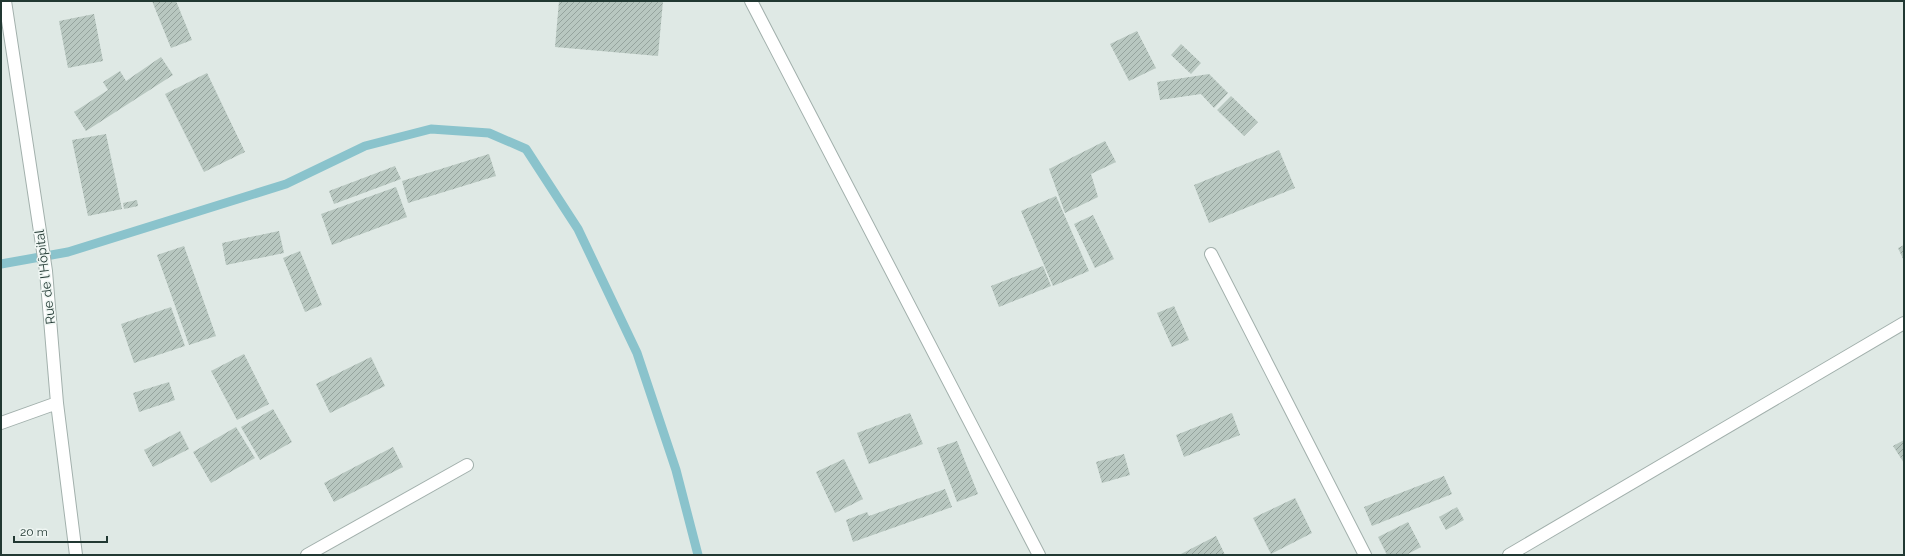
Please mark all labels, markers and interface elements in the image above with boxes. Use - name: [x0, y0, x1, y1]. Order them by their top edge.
- street label: Rue de l'Hôpital: [32, 228, 58, 325]
- scale bar: [14, 518, 107, 544]
- text: 20 m: [20, 525, 48, 539]

